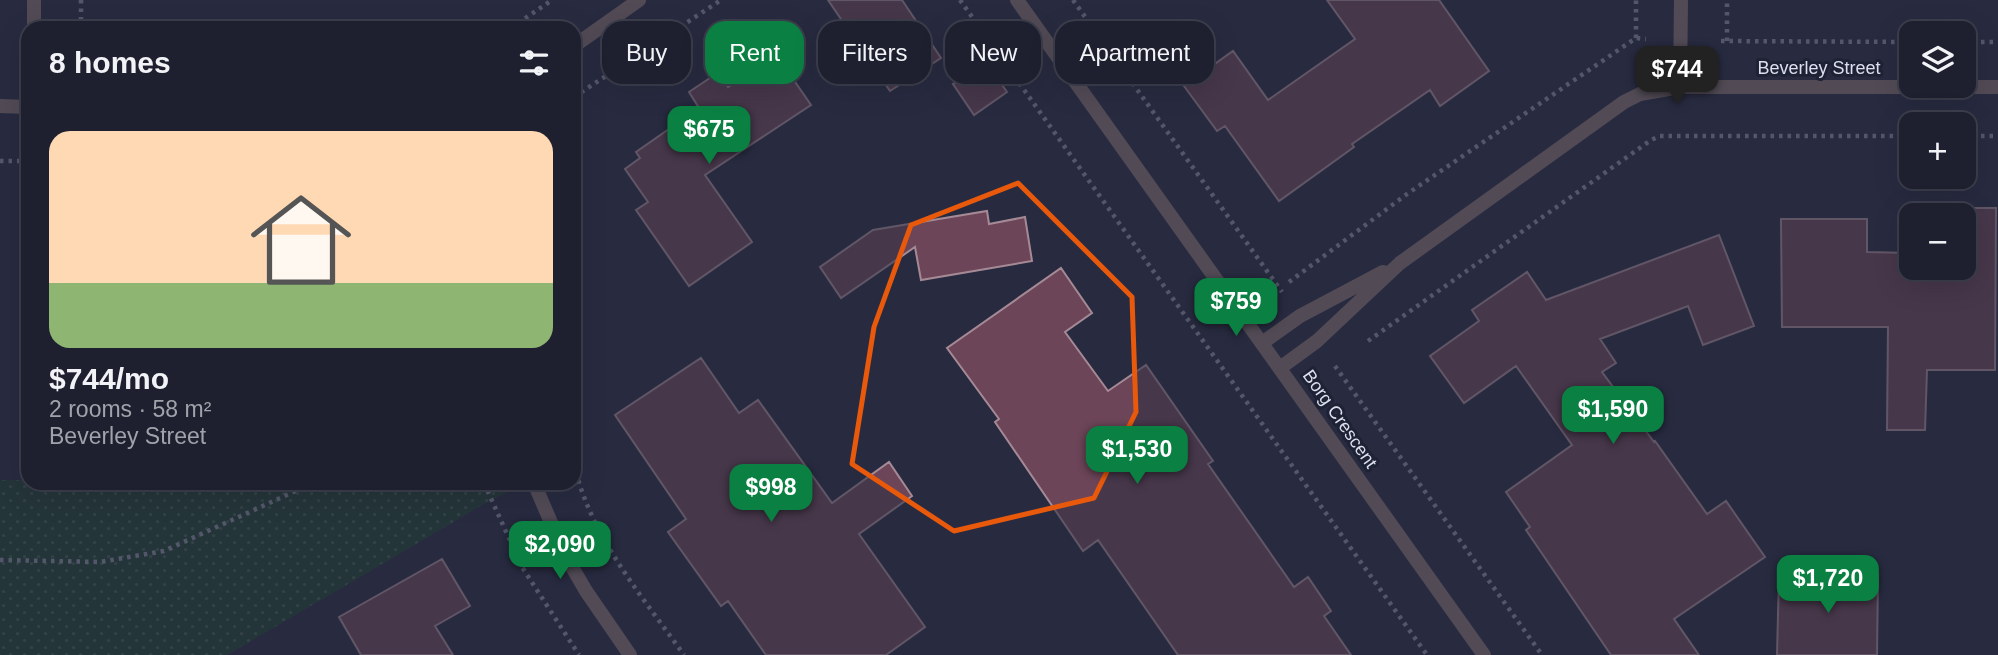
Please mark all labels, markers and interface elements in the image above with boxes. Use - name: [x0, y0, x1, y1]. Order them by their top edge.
- chip: Buy: [602, 21, 691, 84]
- chip: Rent: [705, 21, 804, 84]
- chip: Filters: [818, 21, 931, 84]
- chip: New: [945, 21, 1041, 84]
- chip: Apartment: [1055, 21, 1214, 84]
- map controls: [1899, 21, 1976, 280]
- button: layers: [1899, 21, 1976, 98]
- icon: filters: [515, 44, 553, 82]
- text: 8 homes: [49, 46, 171, 79]
- pin: $744: [1636, 46, 1718, 106]
- text: $744: [1651, 56, 1703, 82]
- street label: Beverley Street: [1757, 58, 1881, 78]
- pin: $675: [668, 106, 750, 166]
- button: +: [1899, 112, 1976, 189]
- text: $675: [683, 116, 735, 142]
- icon: home: [238, 177, 364, 303]
- button: −: [1899, 203, 1976, 280]
- pin: $759: [1195, 278, 1277, 338]
- text: $759: [1210, 288, 1262, 314]
- text: $744/mo: [49, 362, 169, 395]
- street label: Borg Crescent: [1299, 366, 1381, 472]
- pin: $1,590: [1556, 386, 1670, 446]
- text: 2 rooms · 58 m²: [49, 396, 211, 422]
- text: $1,590: [1578, 396, 1648, 422]
- text: Beverley Street: [49, 423, 206, 449]
- pin: $1,530: [1080, 426, 1194, 486]
- text: $1,530: [1102, 436, 1172, 462]
- pin: $998: [730, 464, 812, 524]
- text: $998: [745, 474, 797, 500]
- pin: $2,090: [503, 522, 617, 581]
- text: $2,090: [525, 531, 595, 557]
- pin: $1,720: [1771, 556, 1885, 615]
- text: $1,720: [1793, 565, 1863, 591]

